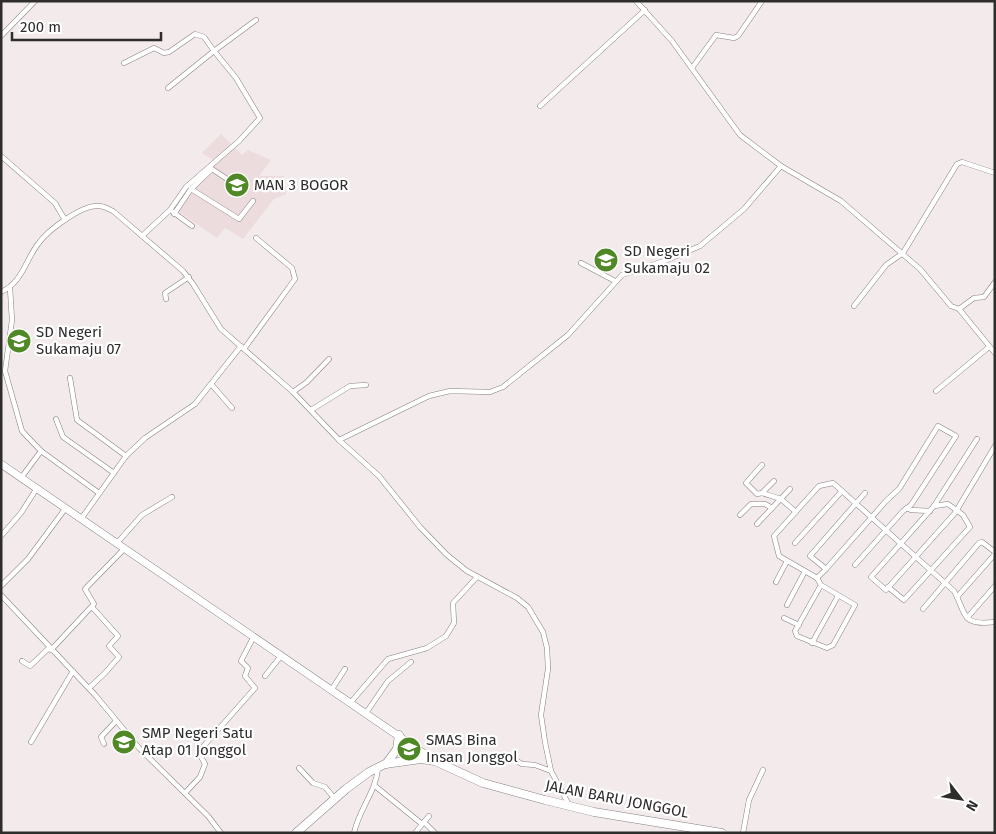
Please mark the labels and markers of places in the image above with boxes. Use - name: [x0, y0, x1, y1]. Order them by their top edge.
- school or university icon: MAN 3 BOGOR: [224, 172, 250, 198]
- place label: MAN 3 BOGOR: [254, 176, 348, 194]
- place label: SD Negeri Sukamaju 02: [624, 242, 710, 277]
- school or university icon: SD Negeri Sukamaju 02: [593, 247, 619, 273]
- place label: SD Negeri Sukamaju 07: [36, 323, 121, 358]
- school or university icon: SD Negeri Sukamaju 07: [6, 328, 32, 354]
- place label: SMP Negeri Satu Atap 01 Jonggol: [142, 724, 253, 759]
- school or university icon: SMP Negeri Satu Atap 01 Jonggol: [111, 729, 137, 755]
- place label: SMAS Bina Insan Jonggol: [426, 731, 518, 766]
- school or university icon: SMAS Bina Insan Jonggol: [396, 736, 422, 762]

